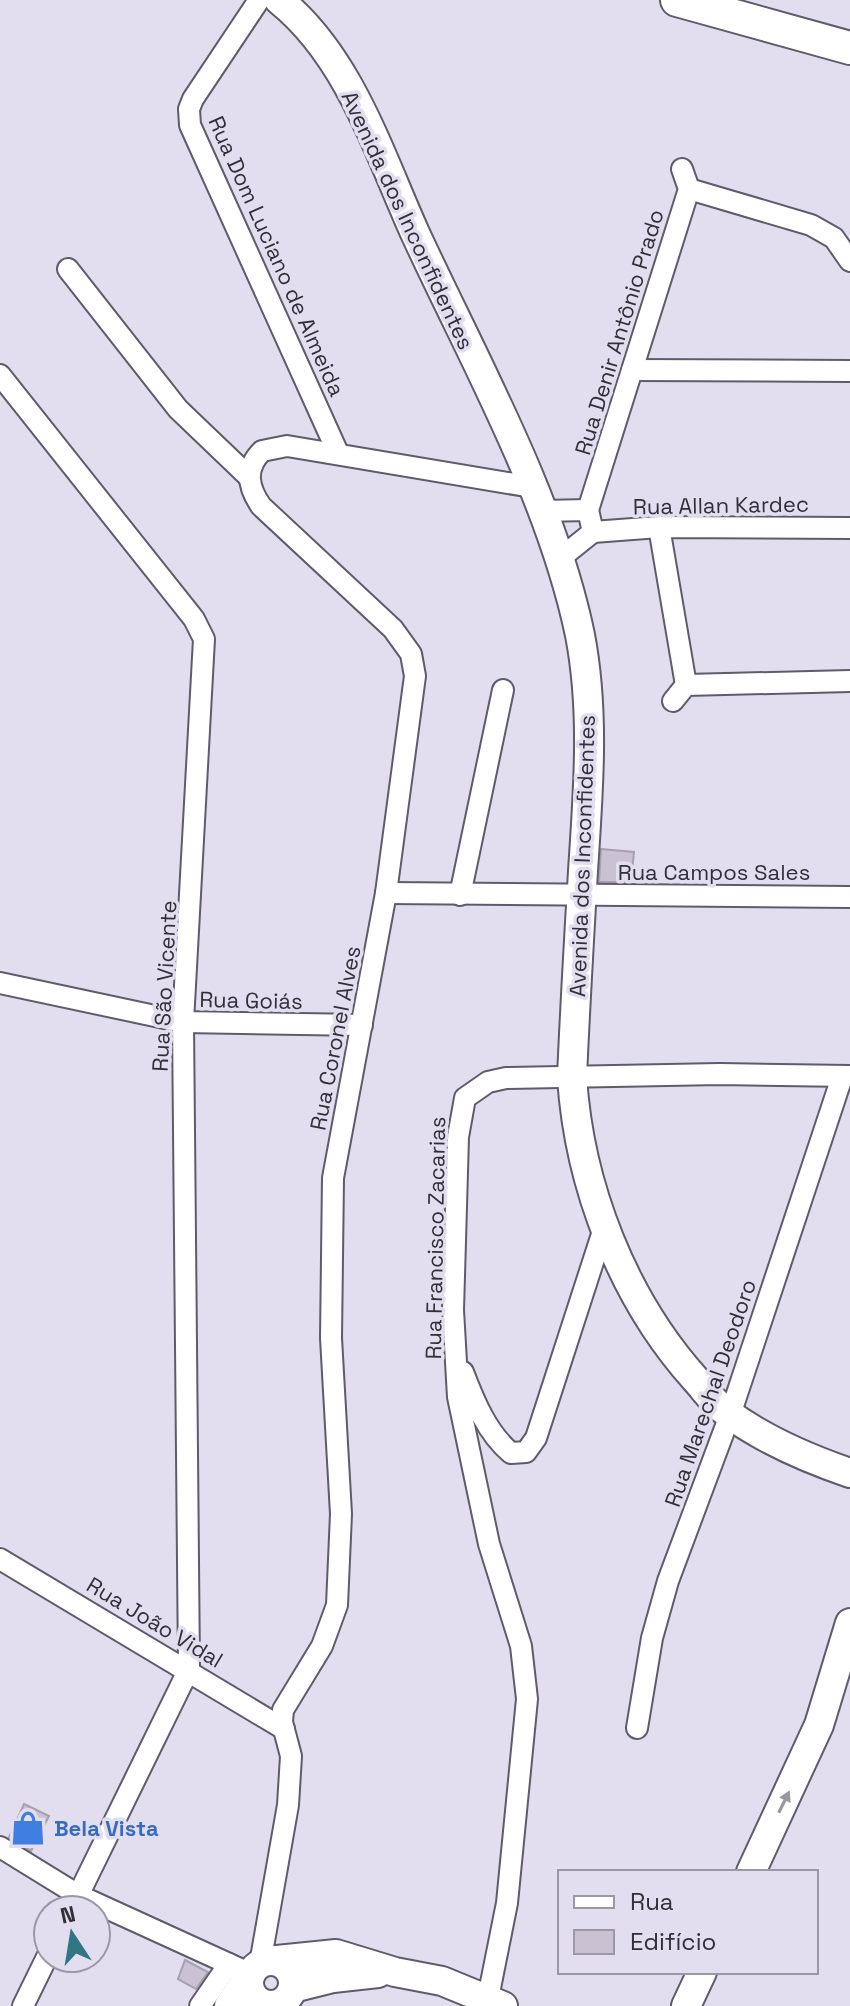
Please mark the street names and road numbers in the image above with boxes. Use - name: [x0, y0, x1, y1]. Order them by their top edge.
- street label: Avenida dos Inconfidentes: [336, 86, 480, 354]
- street label: Rua Dom Luciano de Almeida: [202, 112, 352, 401]
- street label: Rua Denir Antônio Prado: [568, 206, 670, 458]
- street label: Rua Allan Kardec: [633, 489, 809, 521]
- street label: Avenida dos Inconfidentes: [563, 714, 601, 998]
- street label: Rua Campos Sales: [618, 858, 810, 886]
- street label: Rua São Vicente: [146, 900, 182, 1072]
- street label: Rua Coronel Alves: [303, 943, 367, 1133]
- street label: Rua Goiás: [199, 985, 303, 1015]
- street label: Rua Francisco Zacarias: [419, 1116, 451, 1360]
- street label: Rua Marechal Deodoro: [658, 1275, 762, 1511]
- street label: Rua João Vidal: [82, 1570, 228, 1674]

